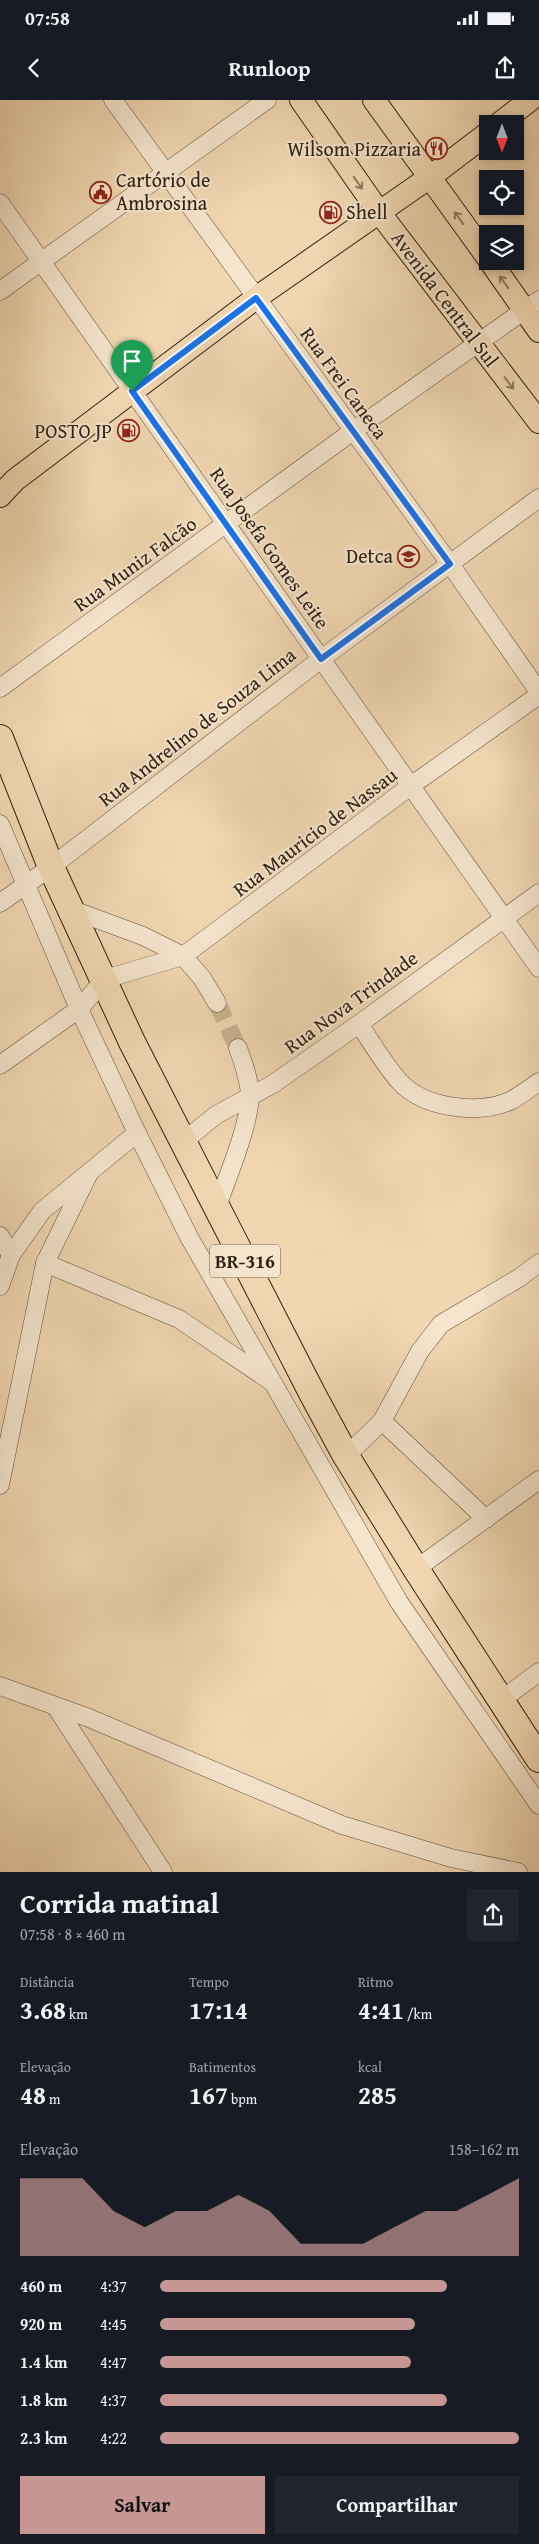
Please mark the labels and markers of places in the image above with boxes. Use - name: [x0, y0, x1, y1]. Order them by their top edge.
- place label: Wilsom Pizzaria: [287, 134, 422, 163]
- restaurant icon: Wilsom Pizzaria: [425, 137, 449, 161]
- place label: Cartório de Ambrosina: [116, 165, 210, 217]
- public building icon: Cartório de Ambrosina: [88, 180, 112, 204]
- place label: Shell: [346, 197, 388, 226]
- fuel station icon: Shell: [318, 200, 342, 224]
- pin: [111, 340, 153, 391]
- place label: POSTO JP: [35, 416, 112, 445]
- fuel station icon: POSTO JP: [116, 419, 140, 443]
- place label: Detca: [346, 541, 394, 570]
- school or university icon: Detca: [397, 544, 421, 568]

